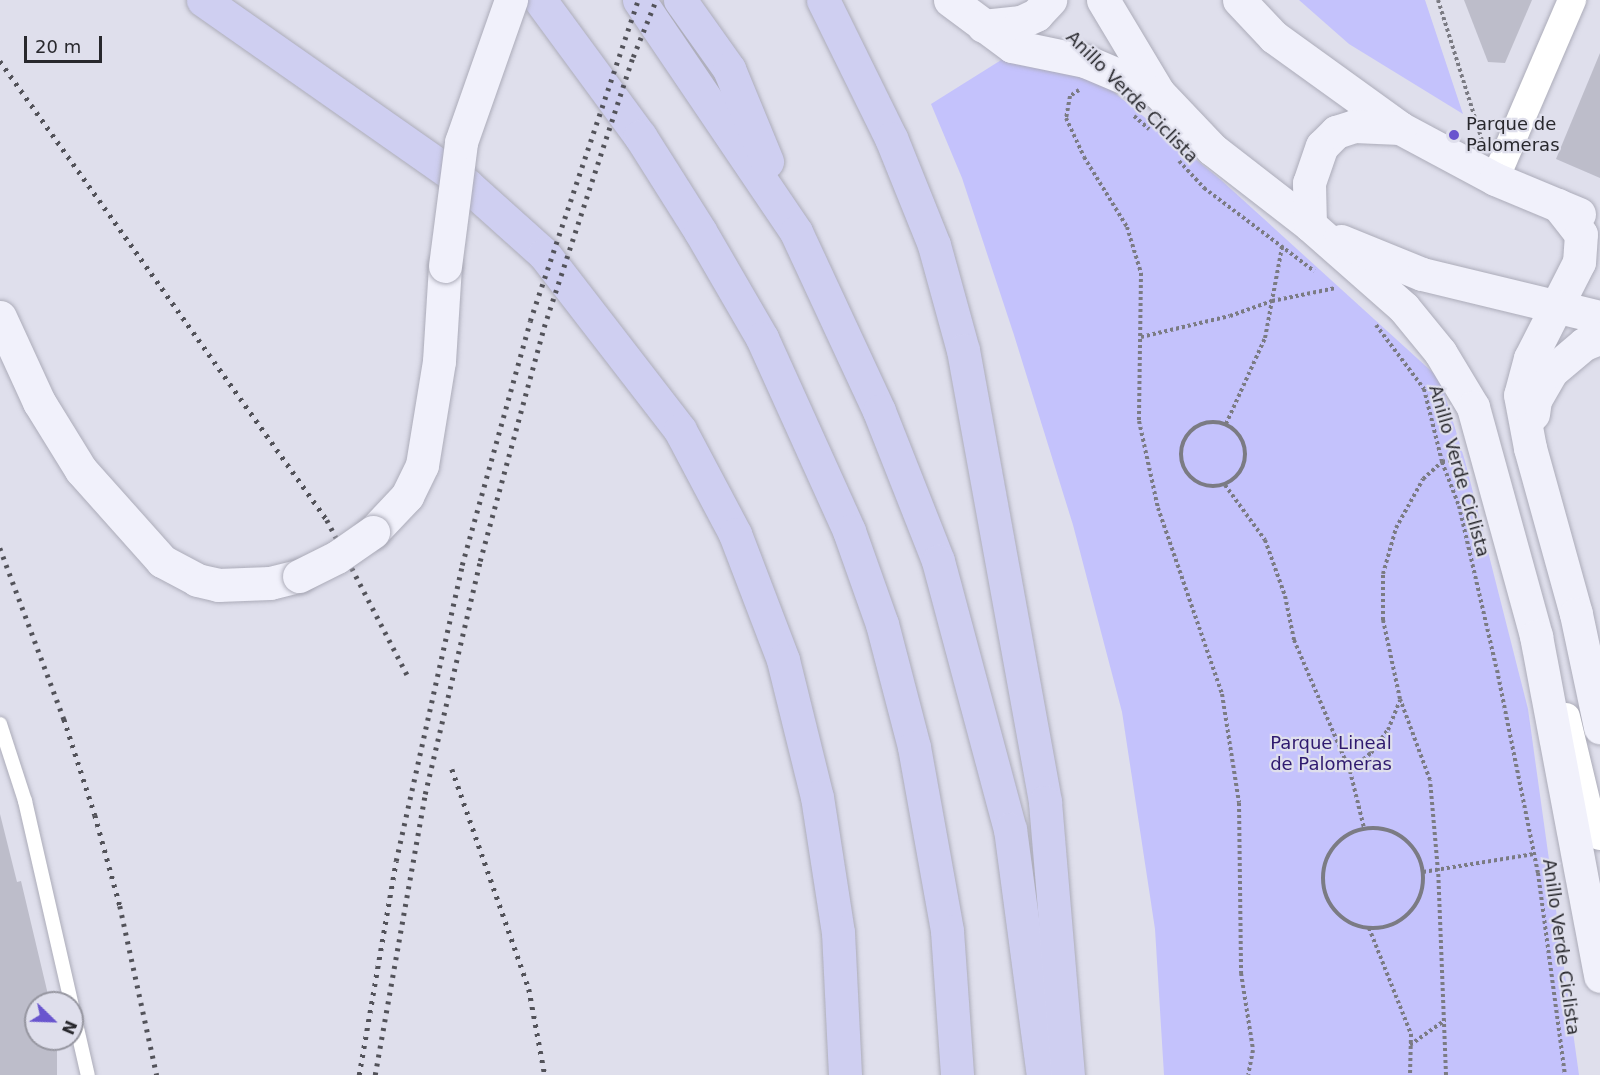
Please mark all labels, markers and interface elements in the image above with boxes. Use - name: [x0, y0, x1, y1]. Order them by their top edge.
- scale bar: [27, 24, 105, 62]
- street label: Anillo Verde Ciclista: [1062, 27, 1202, 167]
- text: 20 m: [35, 36, 81, 57]
- place label: Parque de Palomeras: [1466, 114, 1560, 156]
- marker: Parque de Palomeras: [1447, 128, 1461, 142]
- street label: Anillo Verde Ciclista: [1424, 383, 1494, 559]
- park label: Parque Lineal de Palomeras: [1270, 733, 1392, 776]
- street label: Anillo Verde Ciclista: [1538, 858, 1584, 1036]
- north arrow: [24, 991, 84, 1051]
- text: N: [58, 1018, 81, 1037]

